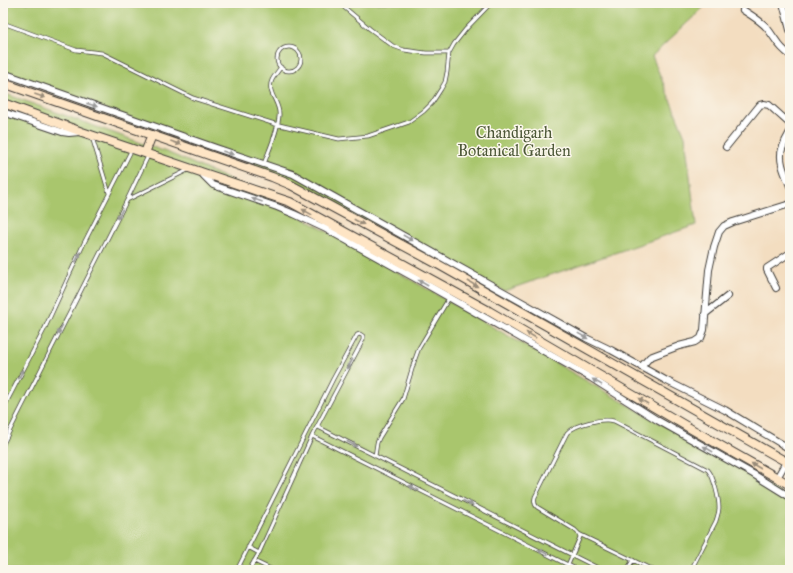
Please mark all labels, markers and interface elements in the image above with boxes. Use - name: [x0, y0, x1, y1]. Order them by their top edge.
- one-way arrow: [34, 94, 46, 100]
- one-way arrow: [87, 102, 99, 108]
- park label: Chandigarh Botanical Garden: [457, 123, 571, 160]
- one-way arrow: [170, 141, 182, 147]
- one-way arrow: [223, 150, 235, 156]
- one-way arrow: [251, 197, 263, 203]
- one-way arrow: [301, 208, 313, 215]
- one-way arrow: [116, 209, 123, 220]
- one-way arrow: [353, 218, 365, 225]
- one-way arrow: [402, 235, 414, 242]
- one-way arrow: [75, 252, 81, 263]
- one-way arrow: [417, 279, 429, 286]
- one-way arrow: [467, 281, 479, 288]
- one-way arrow: [57, 324, 64, 336]
- one-way arrow: [525, 332, 537, 339]
- one-way arrow: [577, 332, 589, 339]
- one-way arrow: [347, 358, 353, 370]
- one-way arrow: [18, 369, 24, 380]
- one-way arrow: [591, 379, 603, 386]
- one-way arrow: [638, 397, 648, 405]
- one-way arrow: [347, 441, 358, 447]
- one-way arrow: [702, 446, 714, 453]
- one-way arrow: [750, 463, 762, 469]
- one-way arrow: [409, 484, 420, 491]
- one-way arrow: [463, 500, 474, 506]
- one-way arrow: [537, 549, 549, 556]

